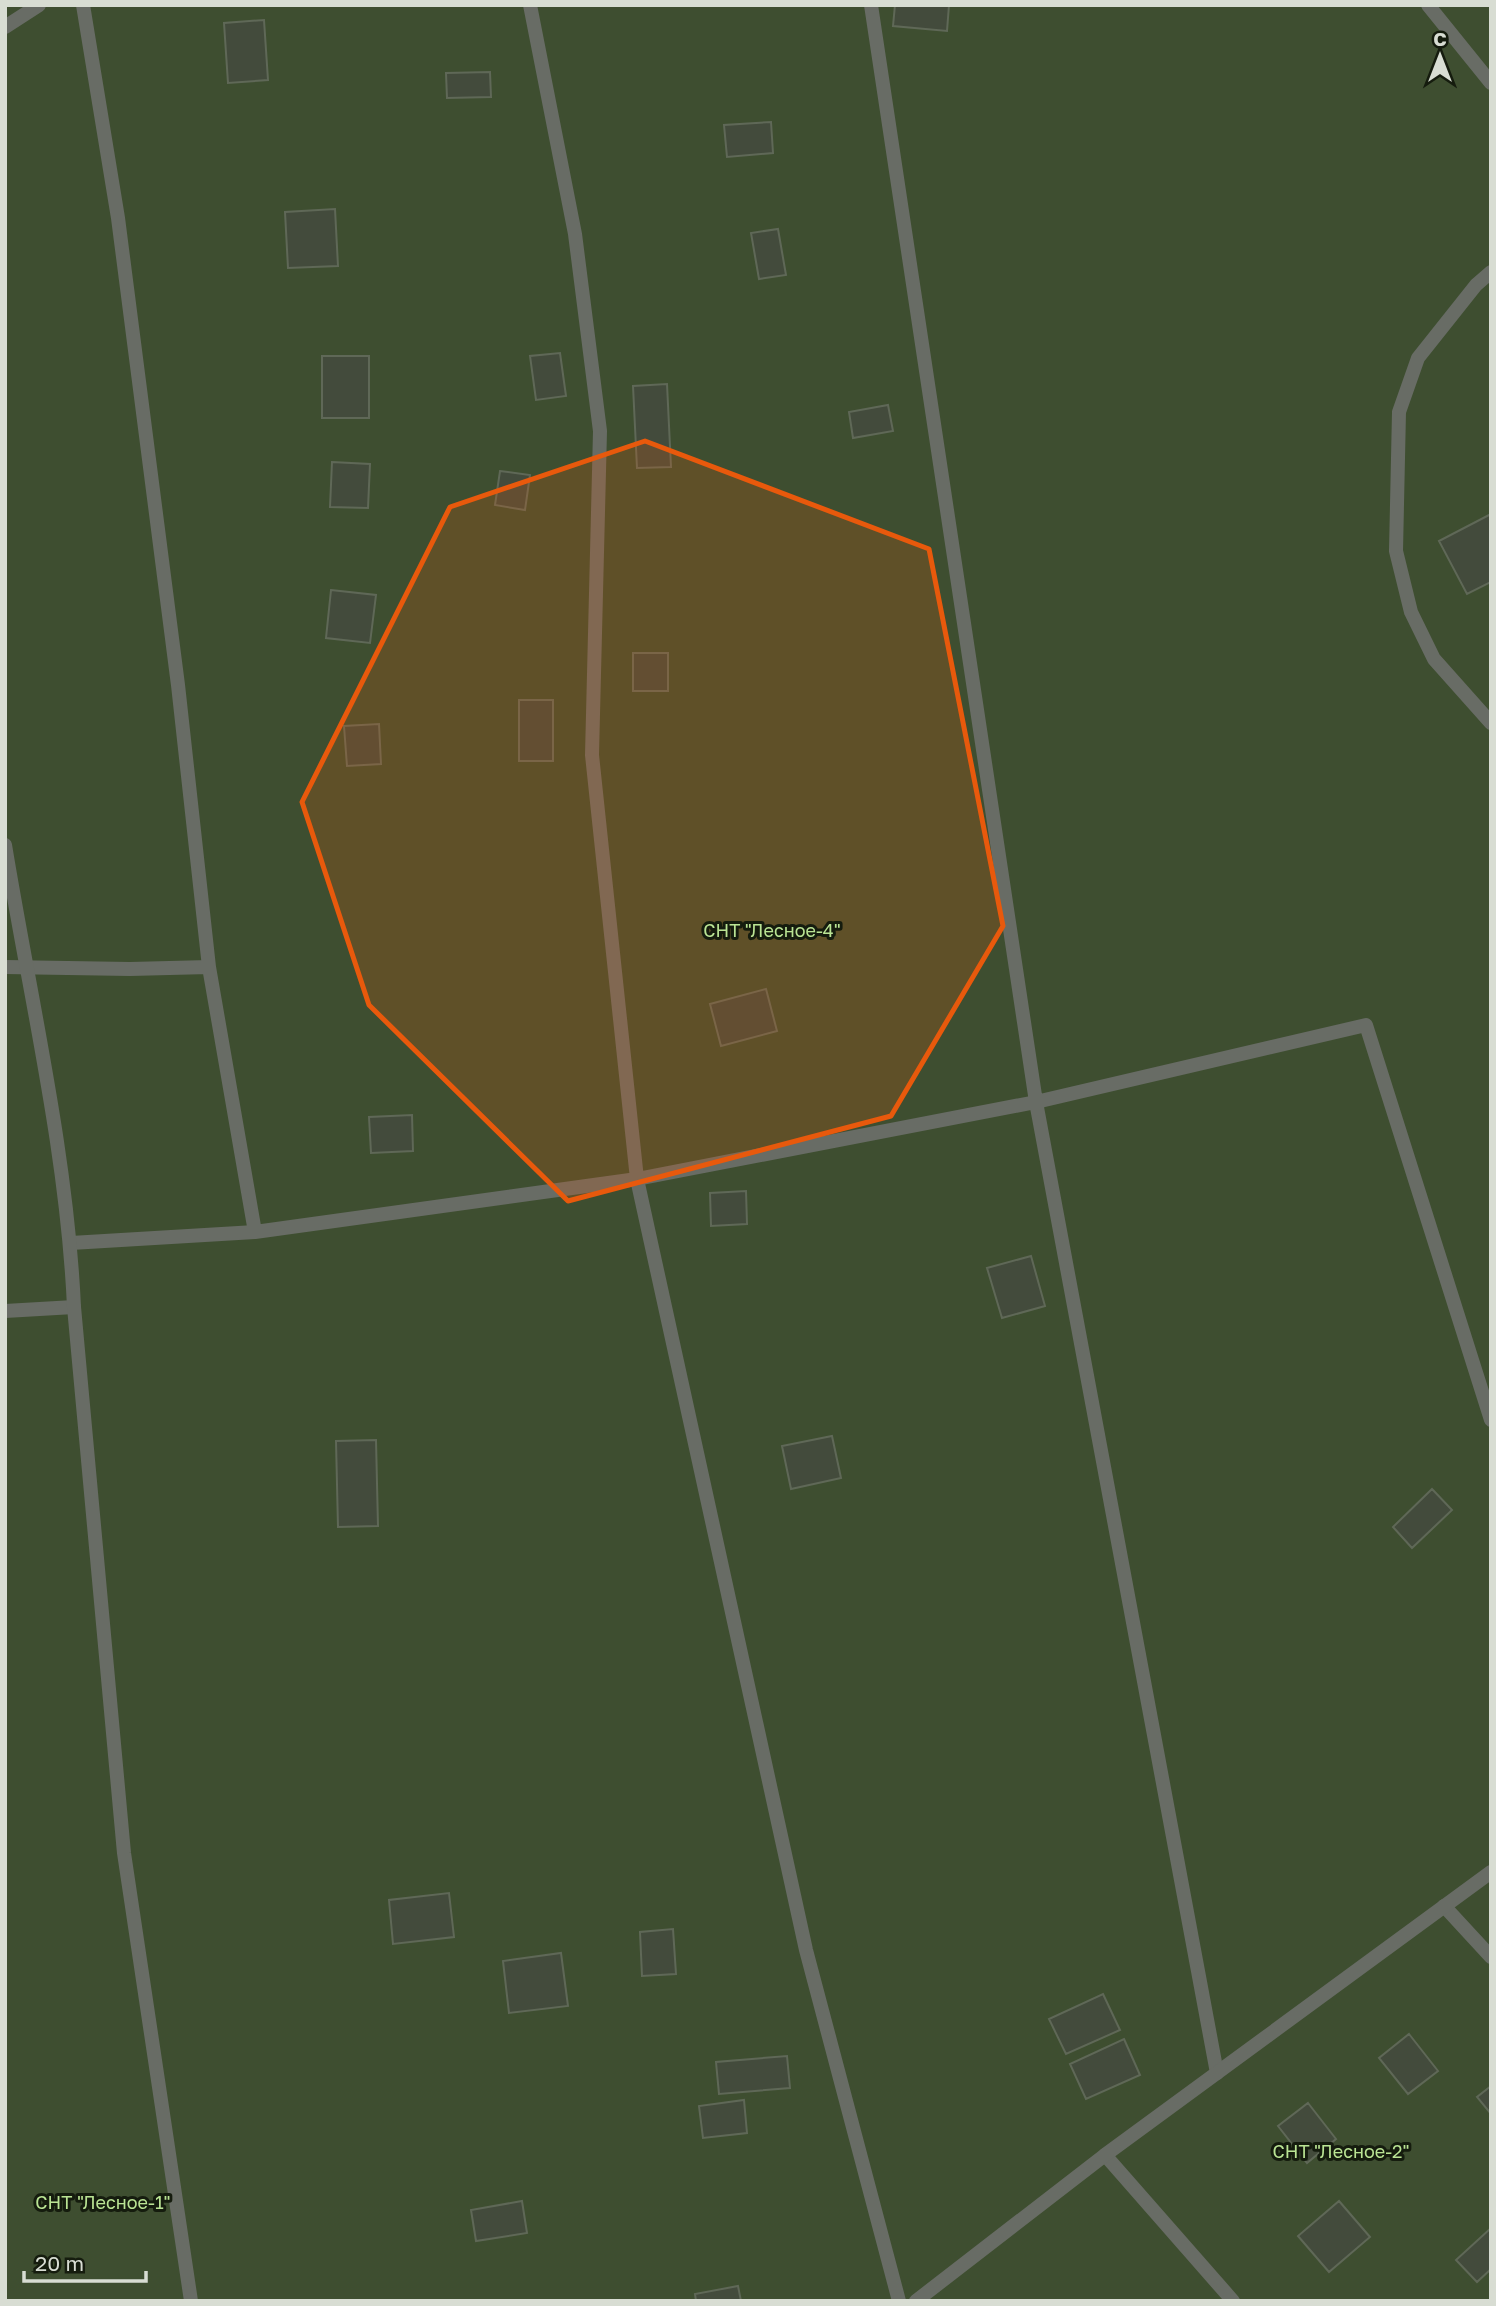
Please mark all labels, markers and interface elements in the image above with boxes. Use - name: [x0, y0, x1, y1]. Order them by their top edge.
- north arrow: [1405, 21, 1475, 91]
- text: С: [1433, 27, 1447, 50]
- park label: СНТ "Лесное-4": [703, 919, 841, 941]
- park label: СНТ "Лесное-2": [1273, 2140, 1409, 2162]
- park label: СНТ "Лесное-1": [35, 2191, 171, 2213]
- scale bar: [24, 2240, 147, 2284]
- text: 20 m: [35, 2250, 84, 2276]

